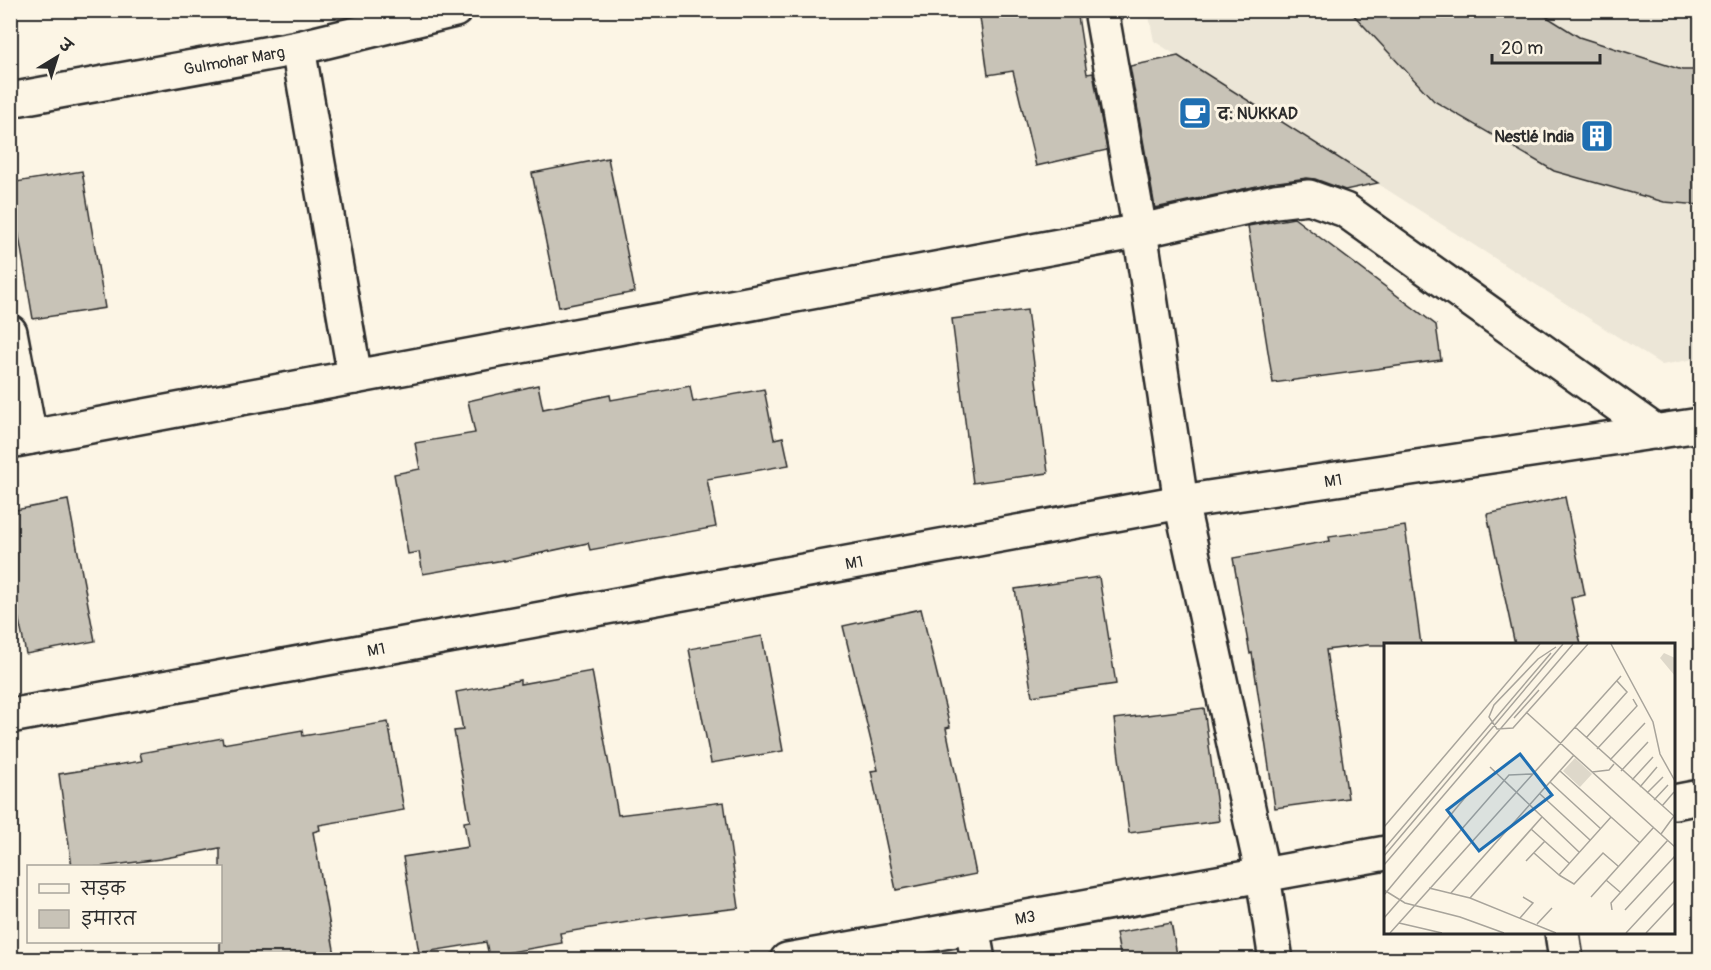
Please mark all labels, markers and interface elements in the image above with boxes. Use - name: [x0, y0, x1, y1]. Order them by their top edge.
- north arrow: [27, 27, 87, 87]
- scale bar: [1492, 27, 1600, 65]
- text: उ: [54, 34, 77, 58]
- text: 20 m: [1501, 37, 1543, 60]
- street label: Gulmohar Marg: [182, 42, 286, 80]
- cafe icon: द: NUKKAD: [1177, 95, 1213, 131]
- place label: द: NUKKAD: [1216, 104, 1298, 124]
- building icon: Nestlé India: [1579, 118, 1615, 154]
- place label: Nestlé India: [1494, 127, 1575, 147]
- street label: M1: [1323, 470, 1343, 492]
- street label: M1: [844, 552, 865, 574]
- street label: M1: [366, 639, 387, 661]
- inset map: [1384, 643, 1675, 934]
- legend: [27, 865, 222, 943]
- text: सड़क: [80, 878, 126, 901]
- street label: M3: [1013, 906, 1037, 930]
- text: इमारत: [81, 908, 137, 931]

